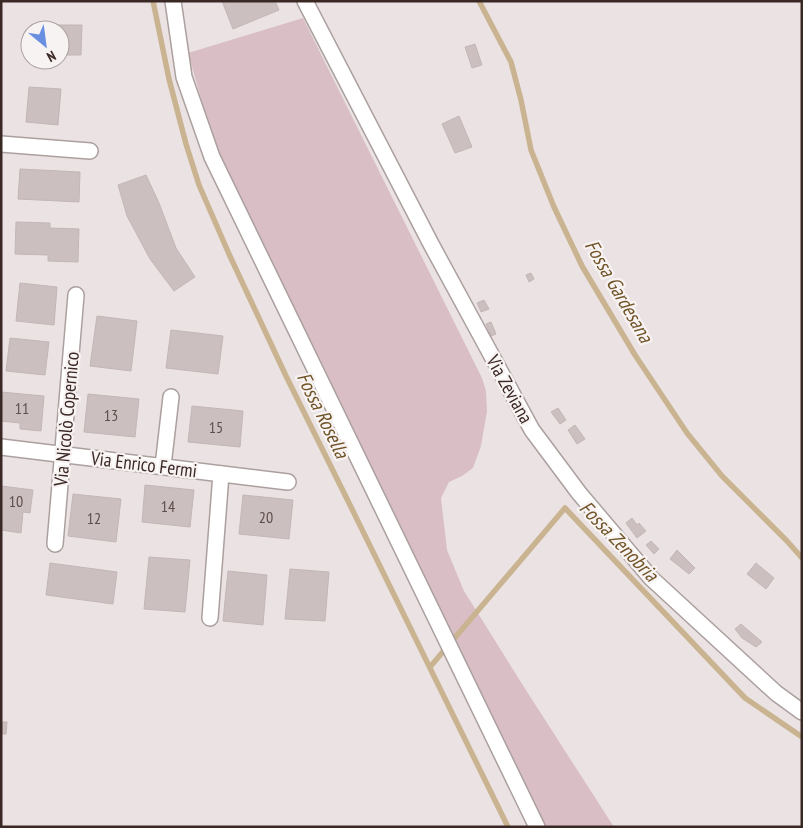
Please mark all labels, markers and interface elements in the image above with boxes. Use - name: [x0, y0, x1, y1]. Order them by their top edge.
- north arrow: [20, 20, 70, 70]
- text: N: [44, 47, 59, 66]
- water label: Fossa Gardesana: [579, 235, 659, 348]
- street label: Via Zeviana: [481, 350, 539, 427]
- street label: Via Nicolò Copernico: [48, 351, 84, 488]
- water label: Fossa Rosella: [291, 368, 355, 463]
- house number: 11: [15, 398, 29, 418]
- house number: 13: [104, 405, 118, 425]
- house number: 15: [209, 417, 223, 437]
- street label: Via Enrico Fermi: [89, 445, 198, 482]
- house number: 10: [9, 491, 23, 511]
- water label: Fossa Zenobria: [574, 495, 665, 588]
- house number: 14: [161, 496, 175, 516]
- house number: 20: [259, 507, 273, 527]
- house number: 12: [87, 508, 101, 528]

